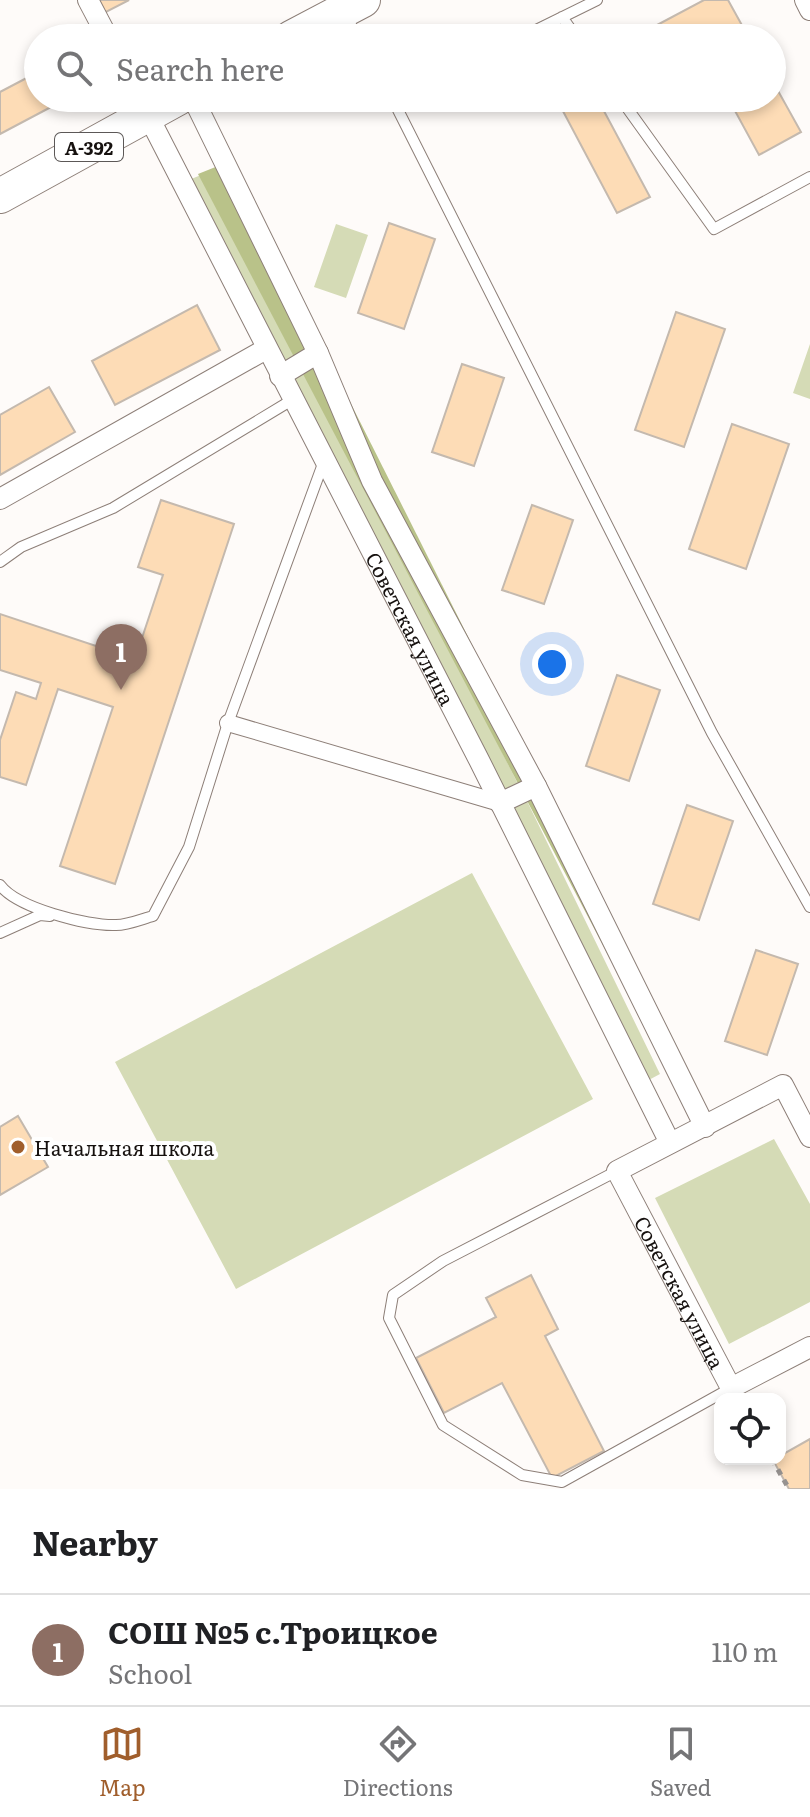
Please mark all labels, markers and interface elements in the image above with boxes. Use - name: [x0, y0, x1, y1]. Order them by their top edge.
- search box: [24, 24, 786, 112]
- icon: search: [52, 46, 96, 90]
- text: Search here: [116, 46, 284, 90]
- road number: А-392: [55, 133, 123, 161]
- street label: Советская улица: [359, 546, 463, 710]
- pin: 1: [95, 624, 147, 690]
- your location: [532, 644, 572, 684]
- place label: Начальная школа: [34, 1132, 215, 1162]
- marker: Начальная школа: [9, 1138, 27, 1156]
- street label: Советская улица: [628, 1210, 733, 1374]
- map controls: [714, 1393, 786, 1465]
- button: locate: [714, 1393, 786, 1465]
- text: Nearby: [32, 1516, 158, 1566]
- text: СОШ №5 с.Троицкое: [108, 1609, 438, 1653]
- text: 1: [53, 1631, 63, 1670]
- text: 110 m: [711, 1631, 778, 1670]
- text: School: [108, 1653, 192, 1692]
- tab: Map: [99, 1722, 146, 1803]
- tab: Directions: [343, 1722, 453, 1803]
- tab: Saved: [650, 1722, 711, 1803]

